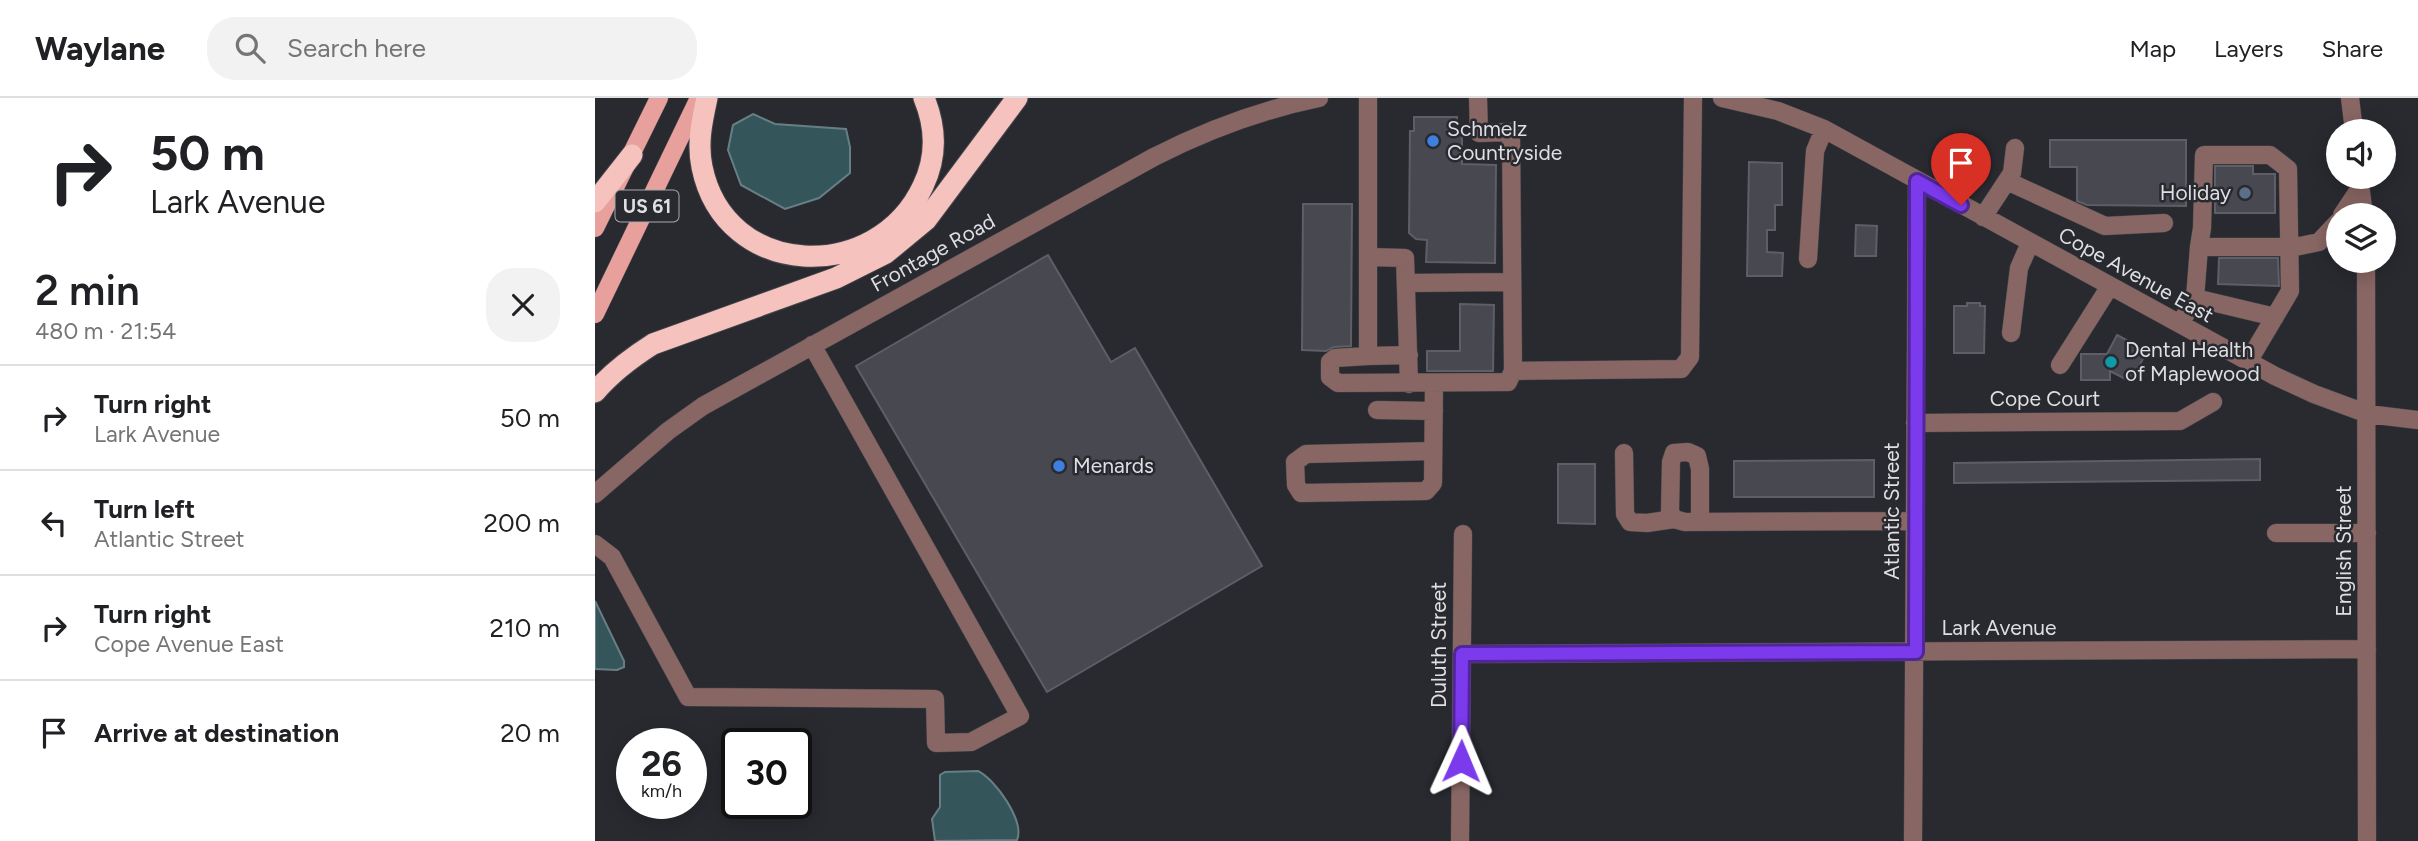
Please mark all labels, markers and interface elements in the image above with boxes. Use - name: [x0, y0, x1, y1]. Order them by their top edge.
- search box: [207, 17, 697, 80]
- text: Waylane: [35, 29, 165, 68]
- icon: search: [231, 29, 269, 67]
- text: Search here: [287, 32, 426, 64]
- text: Map: [2129, 34, 2176, 63]
- text: Layers: [2214, 34, 2283, 63]
- text: Share: [2321, 34, 2383, 63]
- place label: Schmelz Countryside: [1447, 116, 1562, 165]
- map controls: [2326, 119, 2396, 273]
- button: sound: [2326, 119, 2396, 189]
- text: 50 m: [150, 123, 265, 182]
- icon: right: [35, 126, 126, 217]
- marker: Schmelz Countryside: [1425, 133, 1441, 149]
- pin: [1931, 133, 1991, 205]
- icon: arrive: [1942, 144, 1980, 182]
- place label: Holiday: [2160, 180, 2231, 205]
- text: Lark Avenue: [150, 183, 325, 221]
- marker: Holiday: [2237, 185, 2253, 201]
- road number: US 61: [615, 190, 679, 222]
- button: layers: [2326, 203, 2396, 273]
- street label: Frontage Road: [866, 208, 999, 297]
- street label: Cope Avenue East: [2054, 222, 2218, 328]
- text: 2 min: [35, 265, 140, 316]
- button: close: [486, 268, 560, 342]
- text: 480 m · 21:54: [35, 317, 176, 345]
- place label: Dental Health of Maplewood: [2125, 337, 2260, 386]
- marker: Dental Health of Maplewood: [2103, 354, 2119, 370]
- street label: Cope Court: [1990, 386, 2100, 411]
- text: Turn right: [94, 388, 211, 420]
- icon: right: [35, 399, 73, 437]
- text: 50 m: [500, 402, 560, 434]
- text: Lark Avenue: [94, 420, 220, 448]
- street label: Atlantic Street: [1879, 442, 1904, 580]
- place label: Menards: [1073, 453, 1154, 478]
- marker: Menards: [1051, 458, 1067, 474]
- street label: English Street: [2331, 485, 2356, 617]
- text: Turn left: [94, 493, 195, 525]
- icon: left: [35, 504, 73, 542]
- text: 200 m: [484, 507, 560, 539]
- text: Atlantic Street: [94, 525, 244, 553]
- street label: Duluth Street: [1426, 582, 1451, 708]
- text: Turn right: [94, 598, 211, 630]
- icon: right: [35, 609, 73, 647]
- text: 210 m: [490, 612, 560, 644]
- street label: Lark Avenue: [1941, 615, 2057, 640]
- text: Cope Avenue East: [94, 630, 284, 658]
- icon: arrive: [35, 714, 73, 752]
- text: Arrive at destination: [94, 717, 339, 749]
- text: 20 m: [500, 717, 560, 749]
- position arrow: [1424, 724, 1498, 798]
- speed limit sign: 30: [721, 728, 812, 819]
- text: 26: [641, 743, 682, 785]
- text: km/h: [641, 780, 682, 802]

